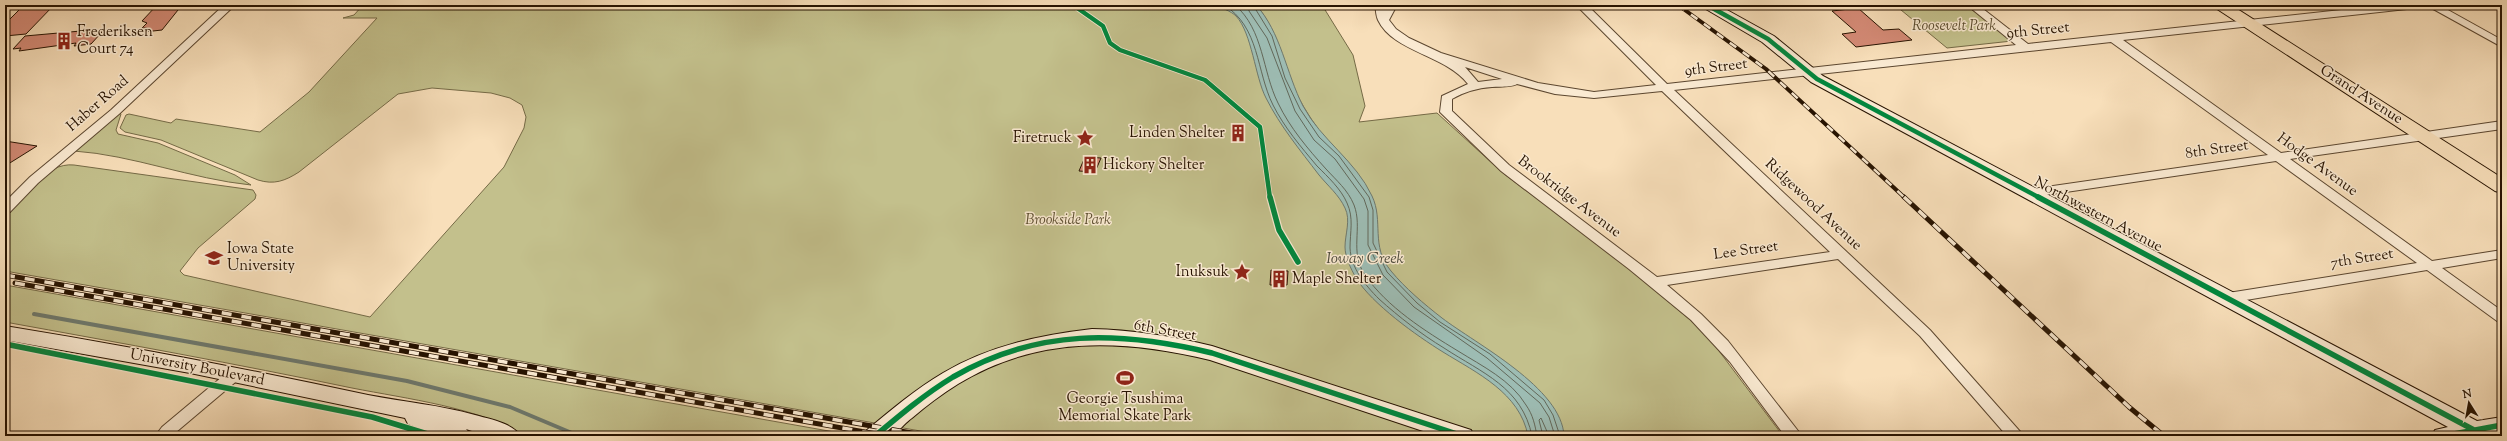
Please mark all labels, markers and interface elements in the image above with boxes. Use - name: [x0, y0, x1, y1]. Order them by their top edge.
- park label: Roosevelt Park: [1912, 16, 1996, 37]
- street label: 9th Street: [2006, 17, 2070, 45]
- place label: Frederiksen Court 74: [77, 22, 153, 60]
- building icon: Frederiksen Court 74: [54, 31, 74, 51]
- street label: 9th Street: [1683, 54, 1749, 82]
- street label: Grand Avenue: [2315, 60, 2407, 130]
- street label: Haber Road: [62, 71, 134, 137]
- place label: Linden Shelter: [1129, 123, 1225, 144]
- building icon: Linden Shelter: [1228, 123, 1248, 143]
- place label: Firetruck: [1013, 128, 1072, 149]
- place icon: Firetruck: [1075, 128, 1095, 148]
- street label: Hodge Avenue: [2272, 128, 2362, 202]
- street label: 8th Street: [2184, 135, 2250, 165]
- street label: Brookridge Avenue: [1513, 151, 1625, 243]
- street label: Ridgewood Avenue: [1760, 154, 1866, 256]
- building icon: Hickory Shelter: [1080, 155, 1100, 175]
- place label: Hickory Shelter: [1103, 155, 1205, 176]
- street label: Northwestern Avenue: [2030, 172, 2166, 258]
- park label: Brookside Park: [1025, 210, 1111, 231]
- street label: Lee Street: [1712, 236, 1780, 266]
- place label: Iowa State University: [227, 239, 296, 277]
- street label: 7th Street: [2329, 244, 2395, 274]
- school or university icon: Iowa State University: [204, 248, 224, 268]
- water label: Ioway Creek: [1326, 248, 1404, 271]
- place label: Inuksuk: [1176, 262, 1229, 283]
- place icon: Inuksuk: [1232, 262, 1252, 282]
- building icon: Maple Shelter: [1269, 269, 1289, 289]
- place label: Maple Shelter: [1292, 269, 1382, 290]
- street label: 6th Street: [1132, 315, 1198, 347]
- street label: University Boulevard: [128, 345, 267, 391]
- sports icon: Georgie Tsushima Memorial Skate Park: [1115, 368, 1135, 388]
- north arrow: [2449, 383, 2489, 423]
- text: N: [2460, 385, 2473, 403]
- place label: Georgie Tsushima Memorial Skate Park: [1058, 389, 1192, 427]

